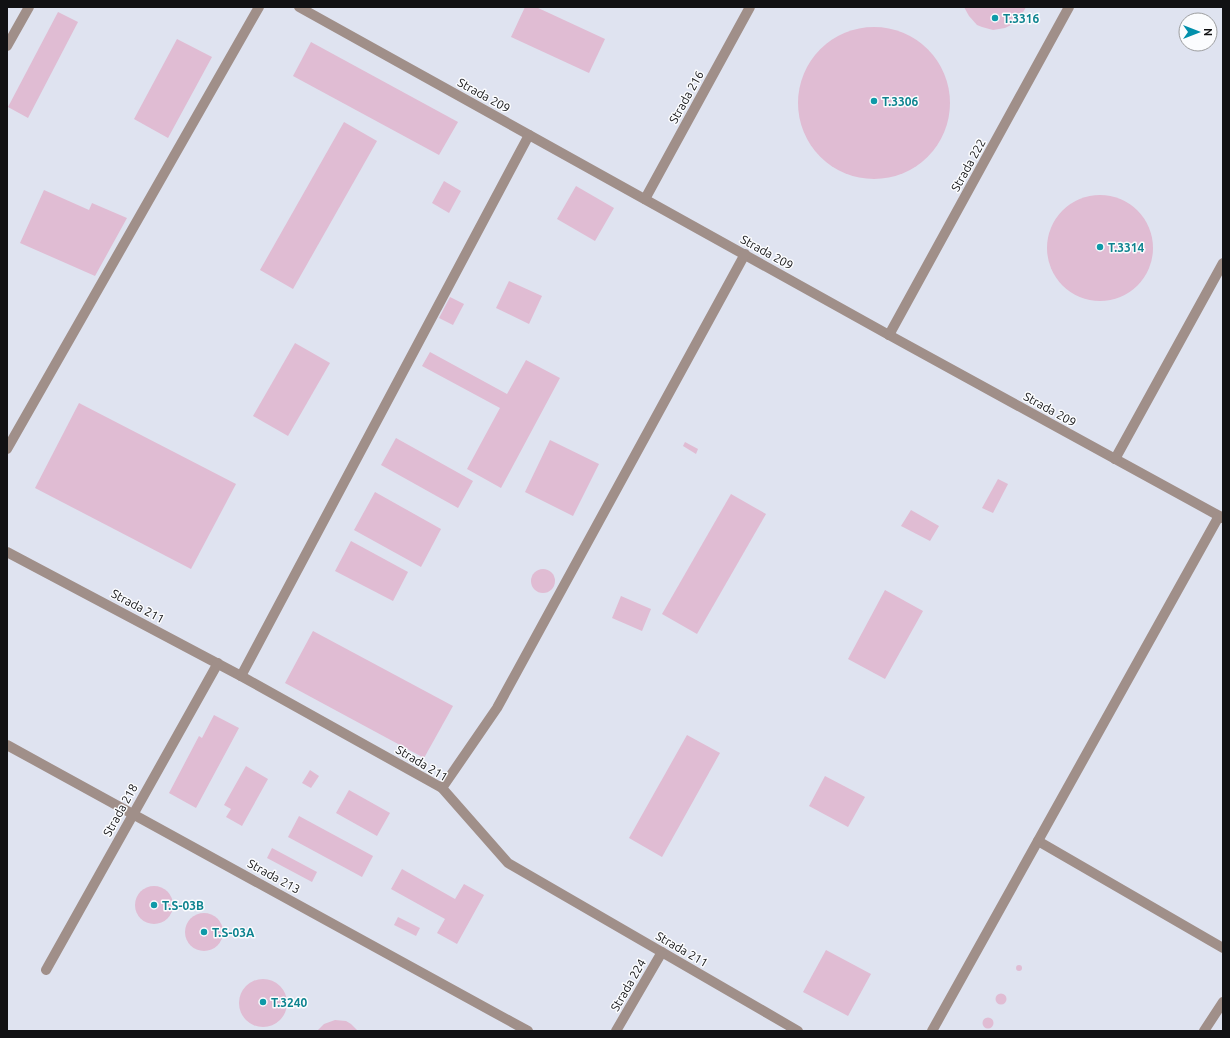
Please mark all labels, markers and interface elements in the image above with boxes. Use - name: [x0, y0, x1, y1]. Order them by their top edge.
- place label: T.3316: [1003, 12, 1040, 25]
- north arrow: [1178, 12, 1218, 52]
- marker: T.3316: [990, 13, 1000, 23]
- text: N: [1202, 28, 1214, 36]
- street label: Strada 216: [666, 68, 706, 125]
- street label: Strada 209: [456, 75, 512, 115]
- place label: T.3306: [882, 95, 919, 108]
- marker: T.3306: [869, 96, 879, 106]
- street label: Strada 222: [948, 137, 988, 193]
- street label: Strada 209: [739, 232, 795, 272]
- place label: T.3314: [1108, 241, 1145, 254]
- marker: T.3314: [1095, 242, 1105, 252]
- street label: Strada 209: [1022, 389, 1078, 429]
- street label: Strada 211: [109, 587, 167, 625]
- street label: Strada 211: [394, 743, 450, 783]
- street label: Strada 218: [100, 781, 140, 838]
- street label: Strada 213: [246, 856, 302, 896]
- place label: T.S-03B: [162, 899, 204, 912]
- marker: T.S-03B: [149, 900, 159, 910]
- place label: T.S-03A: [212, 926, 255, 939]
- marker: T.S-03A: [199, 927, 209, 937]
- street label: Strada 211: [654, 929, 710, 969]
- street label: Strada 224: [608, 956, 648, 1013]
- place label: T.3240: [271, 996, 308, 1009]
- marker: T.3240: [258, 997, 268, 1007]

